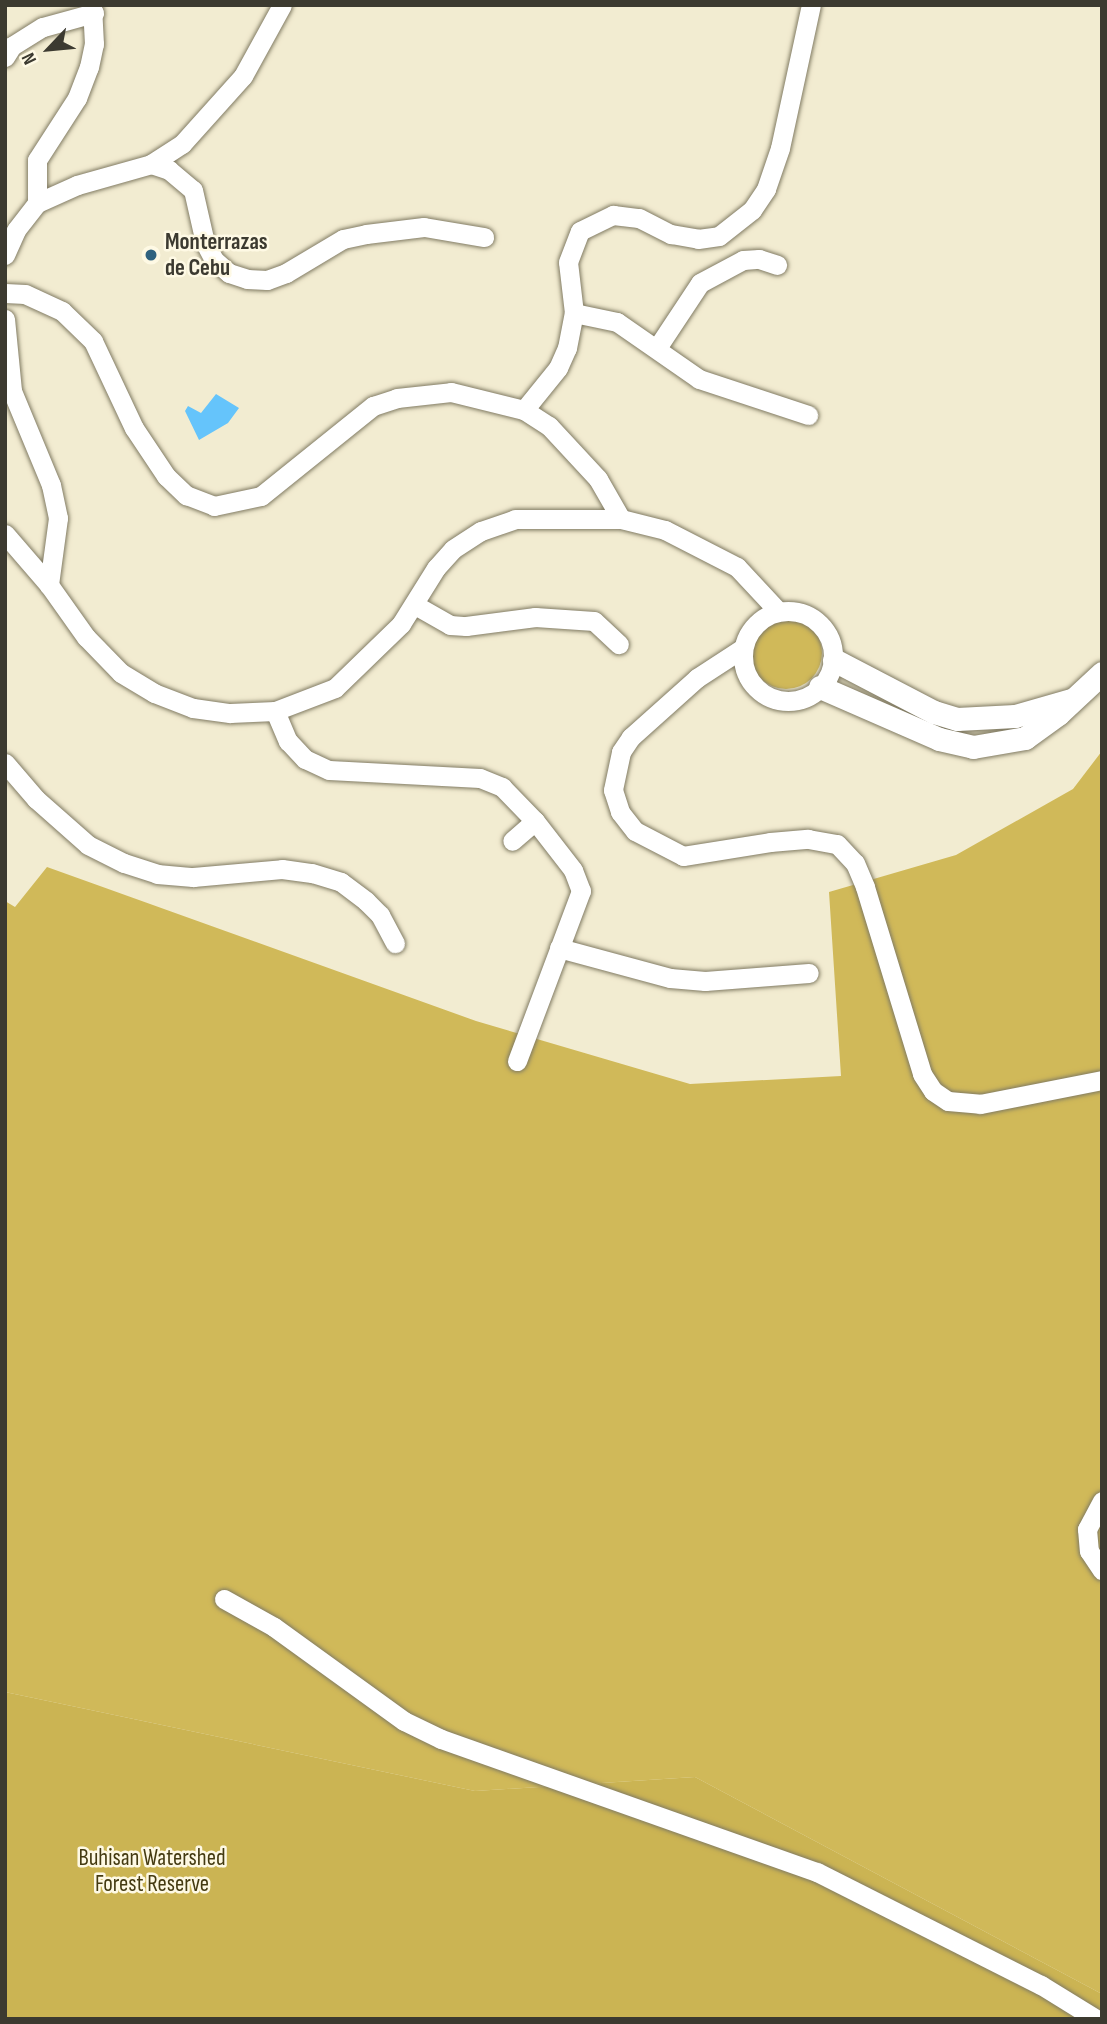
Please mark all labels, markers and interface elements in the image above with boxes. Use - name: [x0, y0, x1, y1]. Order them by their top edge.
- north arrow: [14, 14, 84, 84]
- text: N: [17, 49, 42, 68]
- place label: Monterrazas de Cebu: [165, 228, 268, 282]
- marker: Monterrazas de Cebu: [143, 247, 159, 263]
- park label: Buhisan Watershed Forest Reserve: [79, 1844, 225, 1898]

